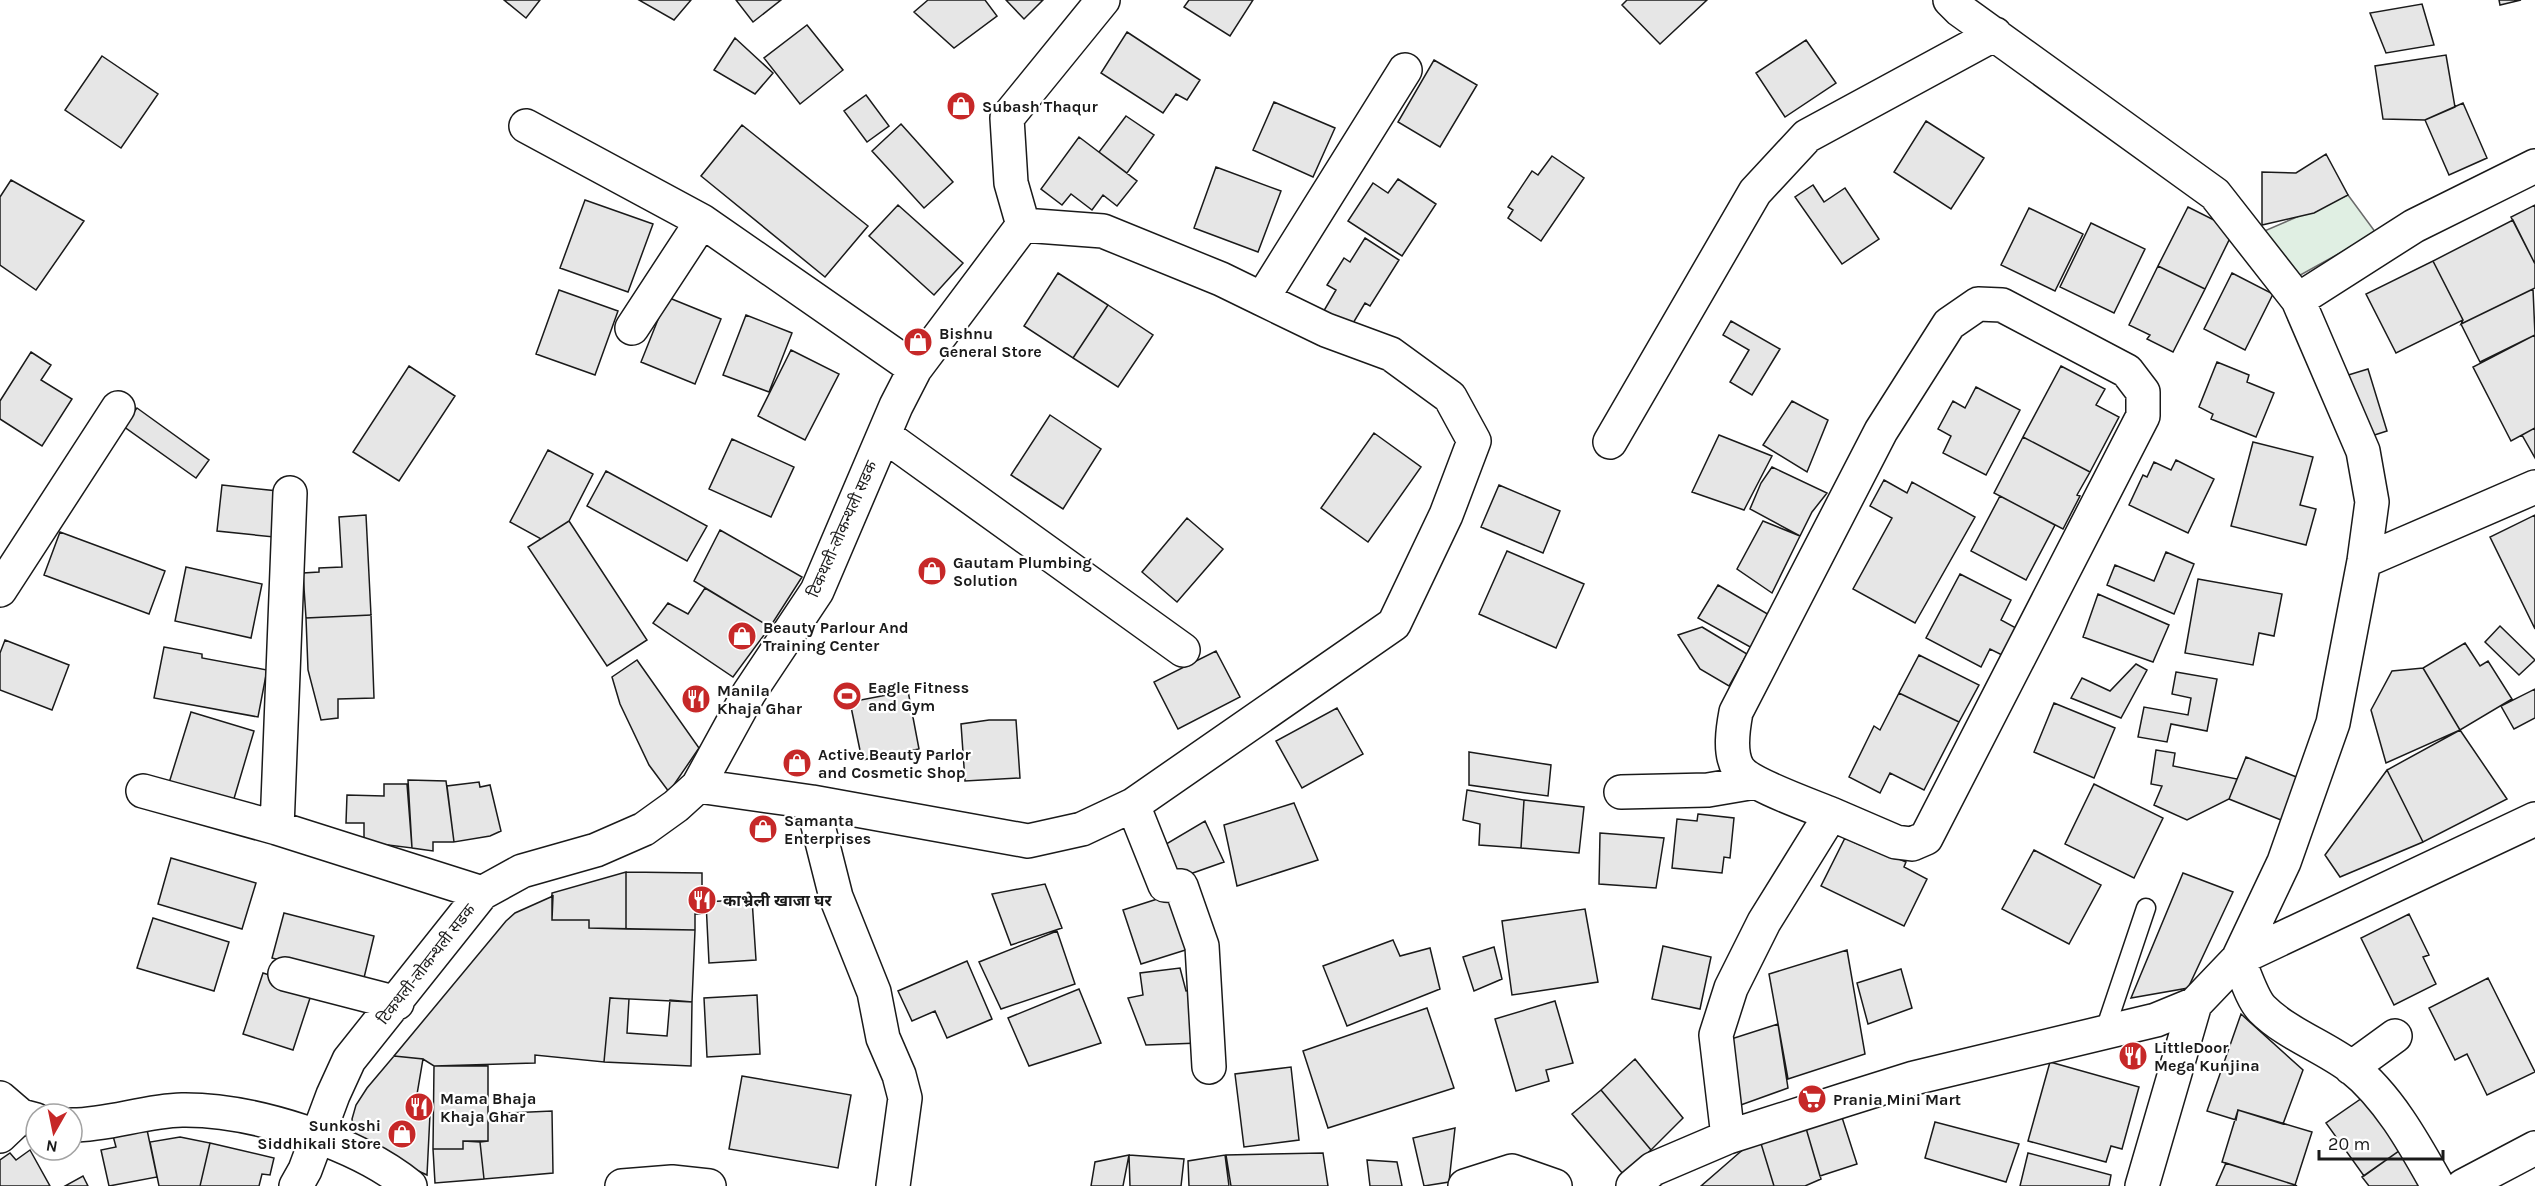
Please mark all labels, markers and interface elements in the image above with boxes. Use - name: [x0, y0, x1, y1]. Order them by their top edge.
- shop icon: Subash Thaqur: [945, 90, 977, 122]
- place label: Subash Thaqur: [982, 97, 1098, 116]
- place label: Bishnu General Store: [939, 324, 1042, 361]
- shop icon: Bishnu General Store: [902, 326, 934, 358]
- street label: टिकथली-लोकन्थली सडक: [803, 457, 881, 600]
- place label: Gautam Plumbing Solution: [953, 553, 1092, 590]
- shop icon: Gautam Plumbing Solution: [916, 555, 948, 587]
- place label: Beauty Parlour And Training Center: [763, 618, 909, 655]
- shop icon: Beauty Parlour And Training Center: [726, 620, 758, 652]
- place label: Eagle Fitness and Gym: [868, 678, 969, 715]
- sports icon: Eagle Fitness and Gym: [831, 680, 863, 712]
- place label: Manila Khaja Ghar: [717, 681, 803, 718]
- restaurant icon: Manila Khaja Ghar: [680, 683, 712, 715]
- place label: Active Beauty Parlor and Cosmetic Shop: [818, 745, 971, 782]
- shop icon: Active Beauty Parlor and Cosmetic Shop: [781, 747, 813, 779]
- place label: Samanta Enterprises: [784, 811, 871, 848]
- shop icon: Samanta Enterprises: [747, 813, 779, 845]
- restaurant icon: काभ्रेली खाजा घर: [686, 884, 718, 916]
- place label: काभ्रेली खाजा घर: [723, 891, 832, 910]
- street label: टिकथली-लोकन्थली सडक: [373, 899, 479, 1028]
- place label: LittleDoor Mega Kunjina: [2154, 1038, 2260, 1075]
- restaurant icon: LittleDoor Mega Kunjina: [2117, 1040, 2149, 1072]
- supermarket icon: Prania Mini Mart: [1796, 1083, 1828, 1115]
- place label: Mama Bhaja Khaja Ghar: [440, 1089, 536, 1126]
- place label: Prania Mini Mart: [1833, 1090, 1961, 1109]
- restaurant icon: Mama Bhaja Khaja Ghar: [403, 1091, 435, 1123]
- north arrow: [24, 1102, 84, 1162]
- place label: Sunkoshi Siddhikali Store: [257, 1116, 381, 1153]
- shop icon: Sunkoshi Siddhikali Store: [386, 1118, 418, 1150]
- scale bar: [2319, 1123, 2444, 1161]
- text: 20 m: [2328, 1133, 2370, 1155]
- text: N: [45, 1136, 59, 1157]

